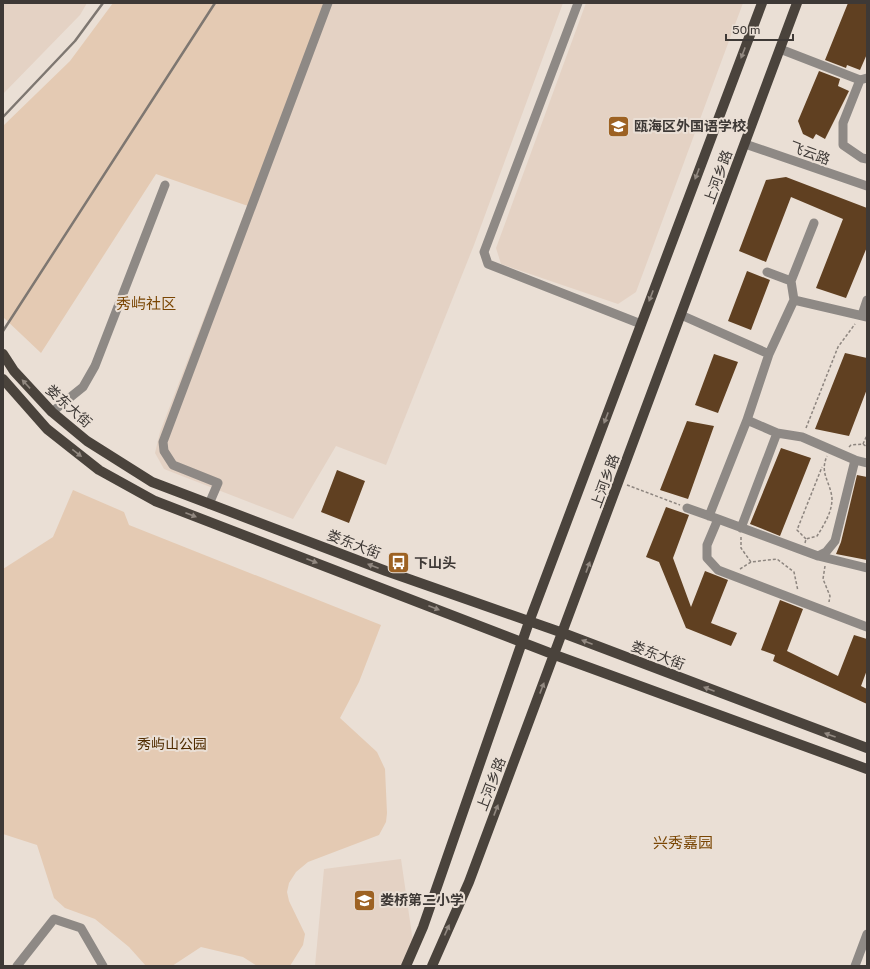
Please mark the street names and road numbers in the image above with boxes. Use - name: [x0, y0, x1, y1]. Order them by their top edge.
- street label: 飞云路: [788, 138, 832, 168]
- street label: 上河乡路: [701, 148, 735, 206]
- street label: 娄东大街: [43, 381, 95, 431]
- street label: 上河乡路: [588, 452, 622, 510]
- street label: 娄东大街: [325, 526, 383, 562]
- street label: 娄东大街: [629, 637, 687, 673]
- street label: 上河乡路: [473, 755, 509, 813]

